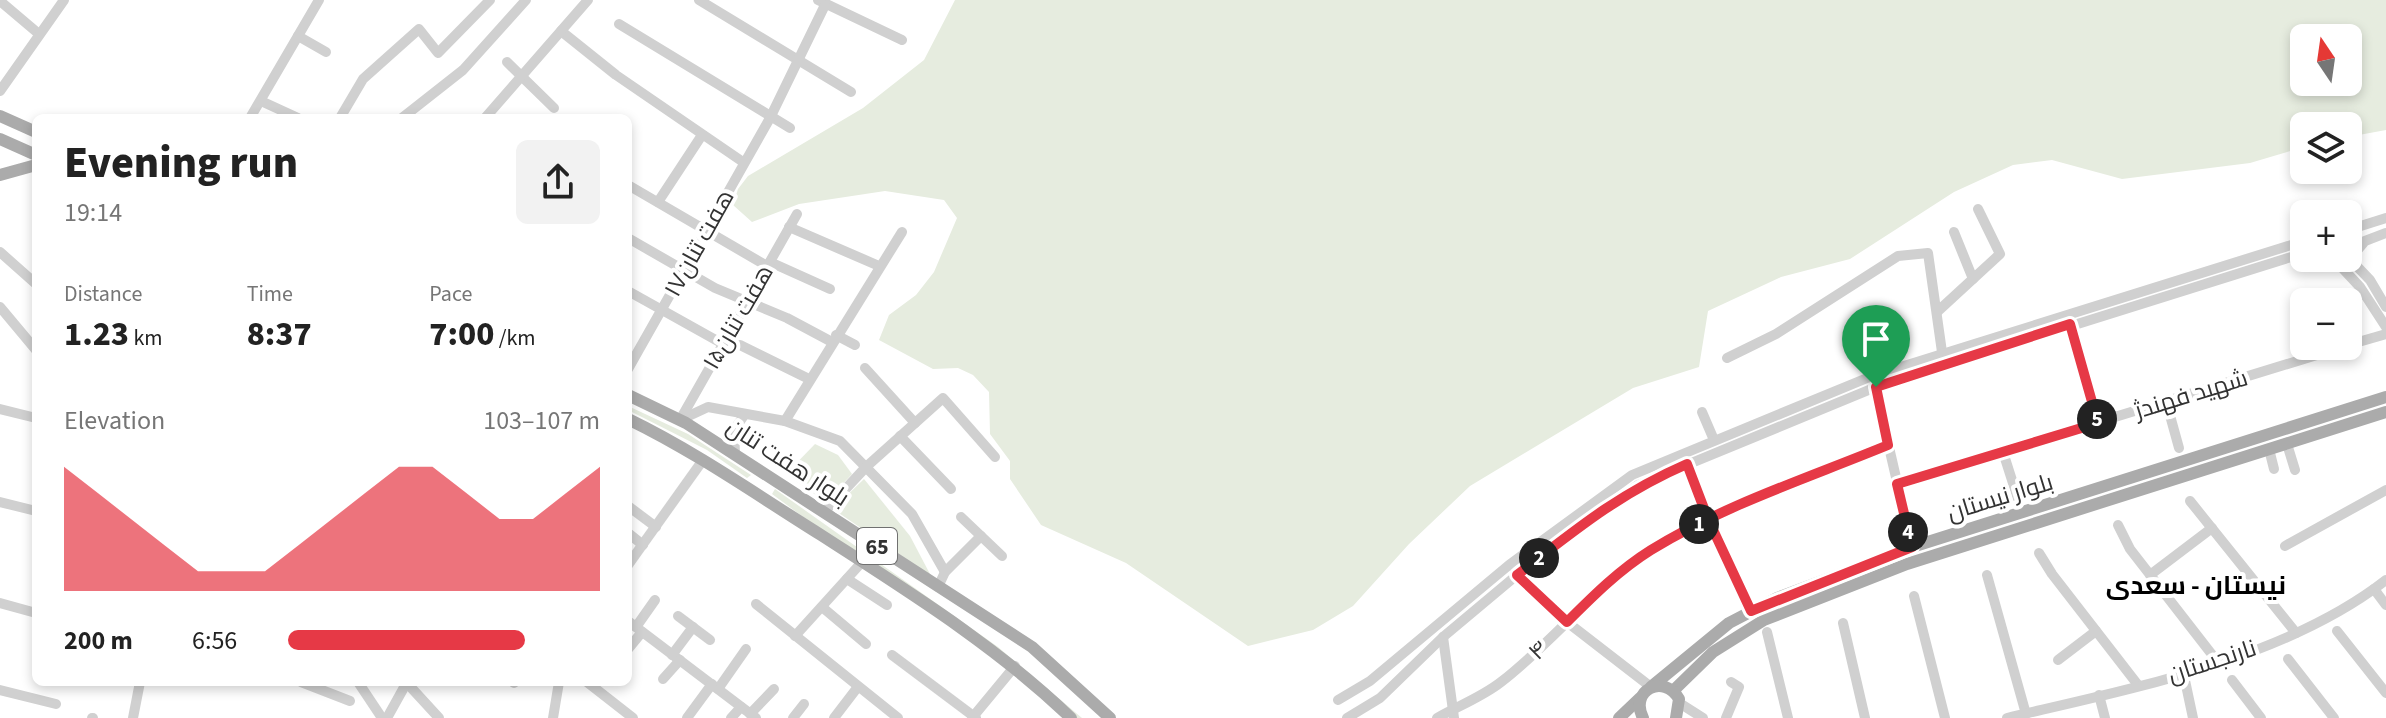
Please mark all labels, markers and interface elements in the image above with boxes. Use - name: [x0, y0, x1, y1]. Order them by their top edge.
- north arrow: [2290, 24, 2362, 96]
- map controls: [2290, 24, 2362, 360]
- button: layers: [2290, 112, 2362, 184]
- text: Evening run: [64, 132, 298, 195]
- button: share: [516, 140, 600, 224]
- street label: هفت تنان۱۷: [656, 183, 743, 303]
- text: 19:14: [64, 194, 122, 231]
- button: +: [2290, 200, 2362, 272]
- street label: هفت تنان۱۵: [694, 258, 783, 376]
- text: Distance: [64, 278, 142, 310]
- text: Time: [247, 278, 293, 310]
- text: Pace: [429, 278, 472, 310]
- button: −: [2290, 288, 2362, 360]
- pin: [1842, 305, 1910, 387]
- text: 1.23: [64, 310, 129, 359]
- text: 8:37: [247, 310, 312, 359]
- text: 7:00: [429, 310, 494, 359]
- icon: arrive: [1854, 317, 1898, 361]
- text: km: [129, 322, 163, 354]
- text: /km: [494, 322, 536, 354]
- street label: شهید فهندژ: [2128, 361, 2252, 429]
- pin: 5: [2077, 399, 2117, 439]
- text: Elevation: [64, 402, 165, 439]
- text: 103–107 m: [483, 402, 600, 439]
- text: 5: [2091, 403, 2103, 435]
- street label: بلوار هفت تنان: [719, 409, 856, 515]
- street label: بلوار نیستان: [1943, 465, 2058, 530]
- pin: 1: [1679, 504, 1719, 544]
- text: 1: [1693, 508, 1705, 540]
- pin: 4: [1888, 512, 1928, 552]
- text: 4: [1902, 516, 1914, 548]
- road number: 65: [857, 528, 897, 564]
- pin: 2: [1519, 538, 1559, 578]
- text: 2: [1533, 542, 1545, 574]
- district label: نیستان - سعدی: [2106, 567, 2286, 604]
- text: 200 m: [64, 622, 133, 659]
- text: 6:56: [192, 622, 237, 659]
- street label: نارنجستان: [2163, 631, 2261, 692]
- street label: ۴: [1520, 632, 1556, 668]

